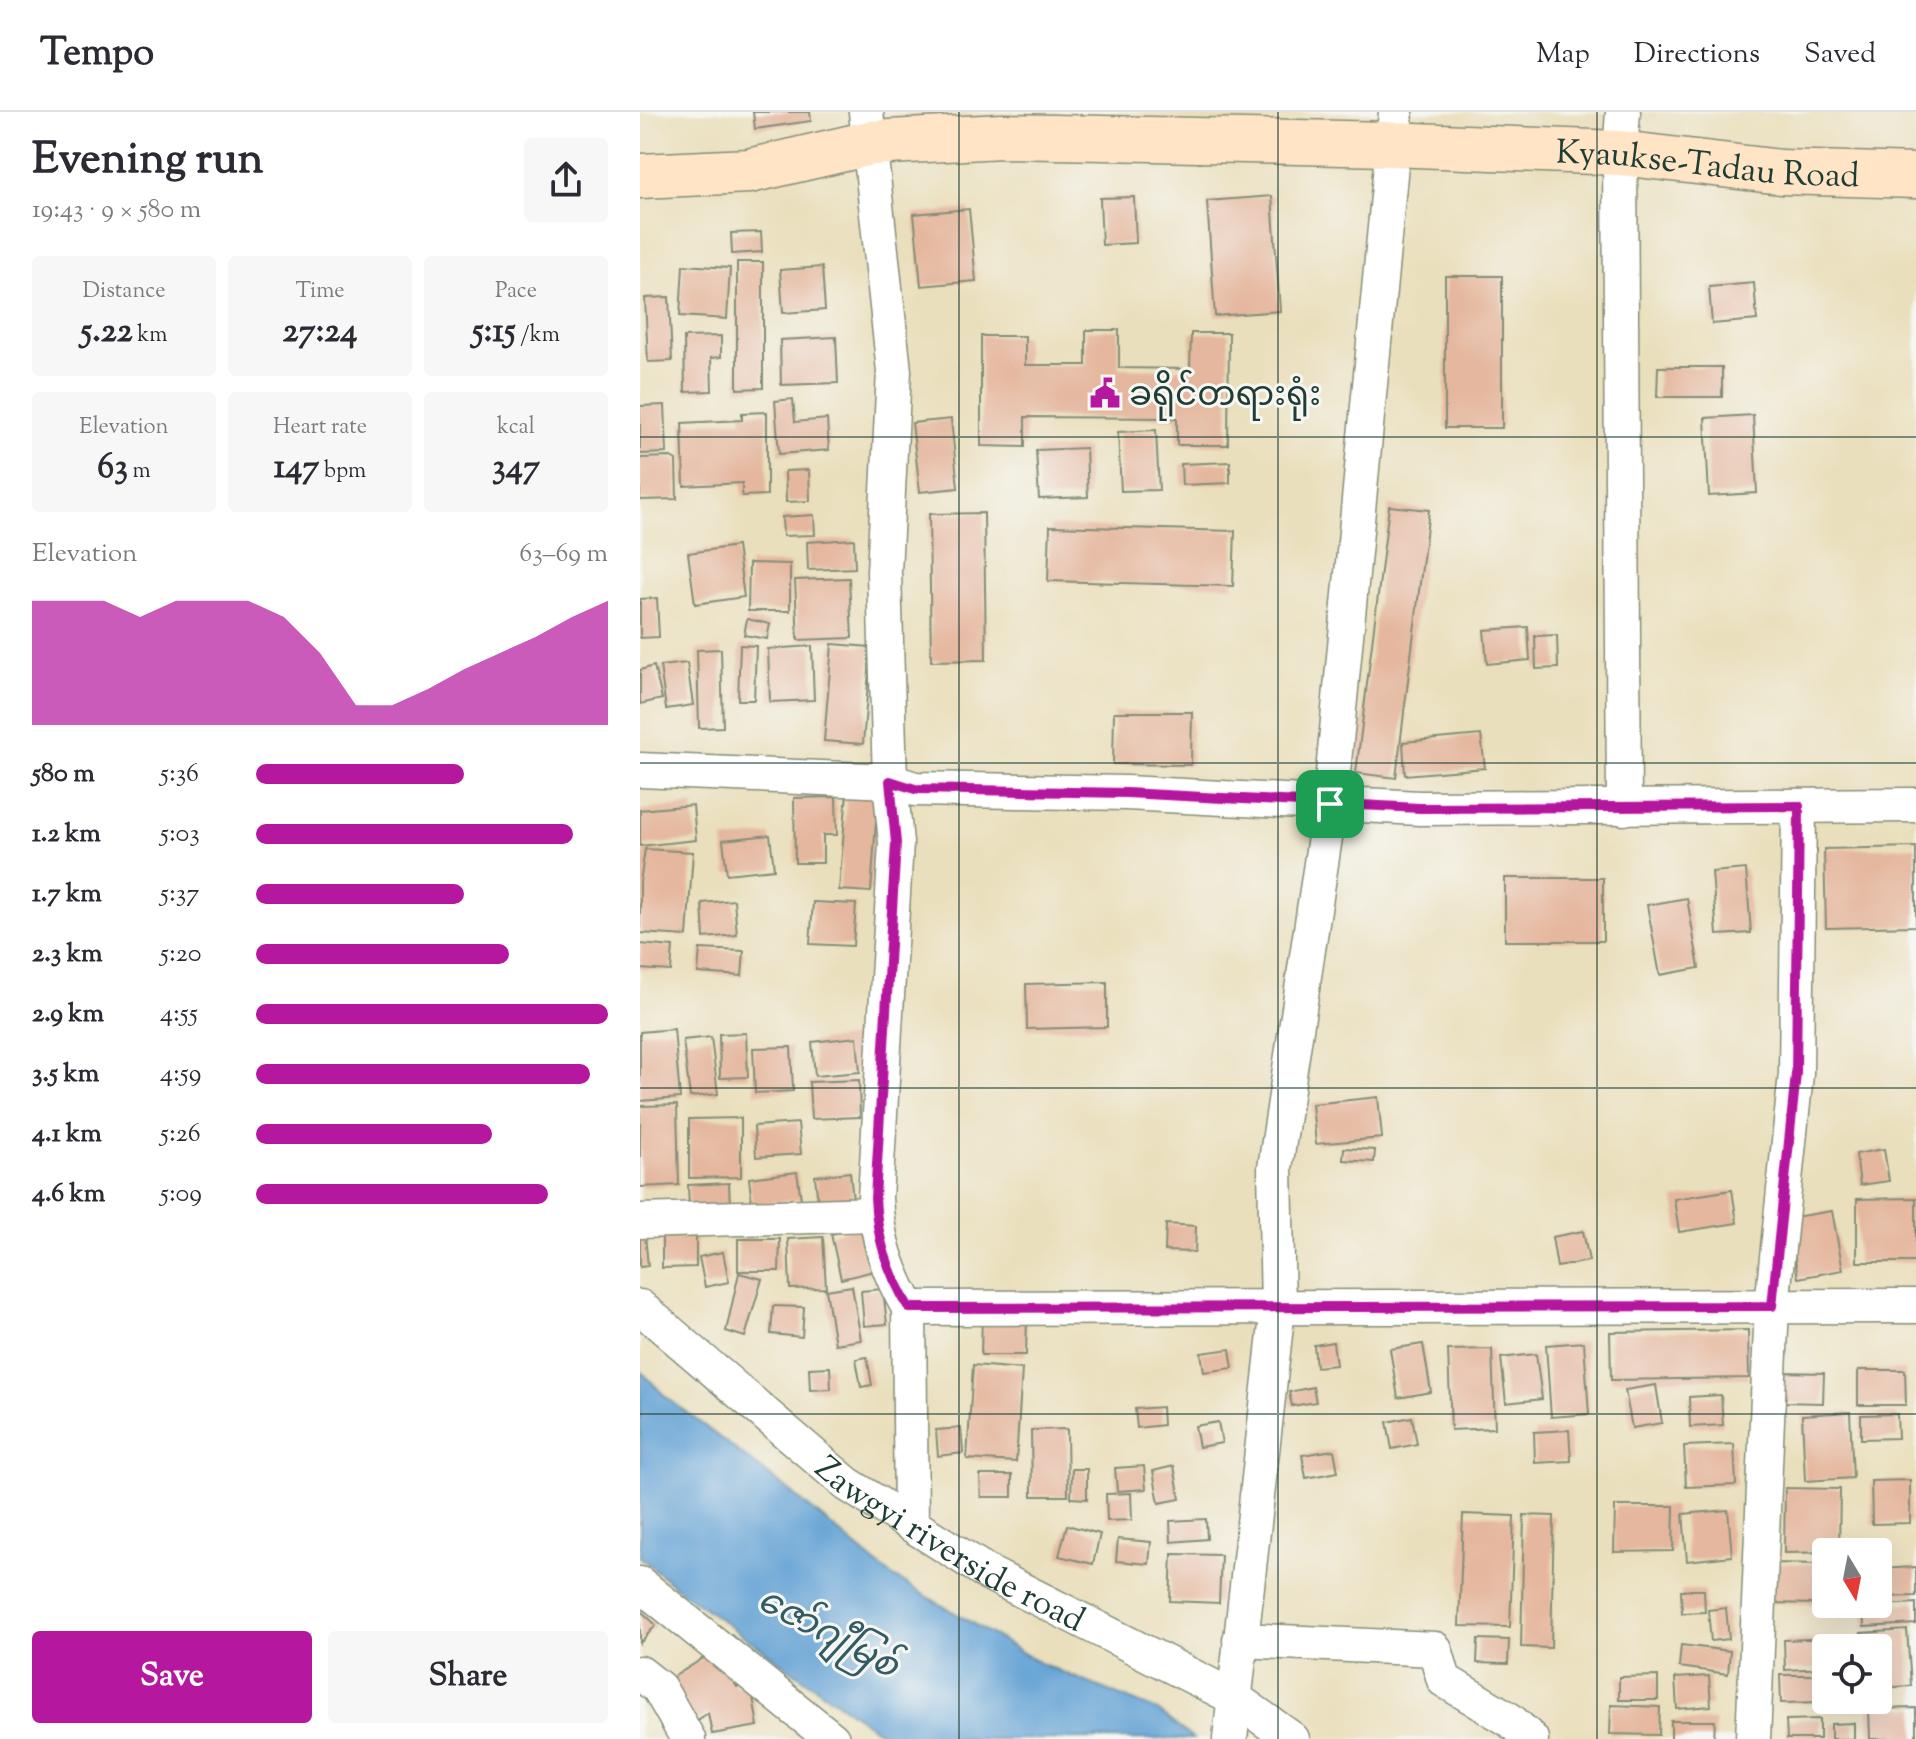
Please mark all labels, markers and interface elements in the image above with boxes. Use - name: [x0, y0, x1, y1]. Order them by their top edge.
- text: Tempo: [40, 28, 154, 82]
- text: Map: [1536, 35, 1590, 75]
- text: Directions: [1634, 35, 1760, 75]
- text: Saved: [1804, 35, 1876, 75]
- text: Evening run: [32, 130, 264, 193]
- street label: Kyaukse-Tadau Road: [1555, 130, 1860, 202]
- button: share: [524, 138, 608, 222]
- text: 19:43 · 9 × 580 m: [32, 192, 201, 229]
- text: Distance: [83, 276, 165, 308]
- text: Time: [296, 276, 344, 308]
- text: Pace: [495, 276, 537, 308]
- text: 5.22: [81, 308, 133, 357]
- text: 27:24: [283, 308, 357, 357]
- text: 5:15: [472, 308, 516, 357]
- text: km: [133, 320, 167, 352]
- text: /km: [516, 320, 560, 352]
- place label: ခရိုင်တရားရုံး: [1129, 369, 1321, 421]
- public building icon: ခရိုင်တရားရုံး: [1088, 376, 1122, 410]
- text: Elevation: [79, 412, 169, 444]
- text: Heart rate: [273, 412, 367, 444]
- text: kcal: [497, 412, 535, 444]
- text: 63: [97, 444, 128, 493]
- text: 147: [274, 444, 319, 493]
- text: 347: [492, 444, 540, 493]
- text: m: [128, 456, 151, 488]
- text: bpm: [319, 456, 366, 488]
- text: Elevation: [32, 536, 137, 573]
- text: 63–69 m: [519, 536, 608, 573]
- text: 580 m: [32, 756, 95, 793]
- text: 5:36: [160, 756, 199, 793]
- pin: [1296, 770, 1364, 838]
- icon: arrive: [1308, 782, 1352, 826]
- text: 1.2 km: [32, 816, 101, 853]
- text: 5:03: [160, 816, 200, 853]
- text: 1.7 km: [32, 876, 102, 913]
- text: 5:37: [160, 876, 199, 913]
- text: 2.3 km: [32, 936, 102, 973]
- text: 5:20: [160, 936, 202, 973]
- text: 2.9 km: [32, 996, 104, 1033]
- text: 4:55: [160, 996, 198, 1033]
- text: 3.5 km: [32, 1056, 99, 1093]
- text: 4:59: [160, 1056, 201, 1093]
- text: 4.1 km: [32, 1116, 102, 1153]
- text: 5:26: [160, 1116, 201, 1153]
- text: 4.6 km: [32, 1176, 105, 1213]
- text: 5:09: [160, 1176, 202, 1213]
- street label: Zawgyi riverside road: [803, 1446, 1093, 1646]
- north arrow: [1812, 1538, 1892, 1618]
- map controls: [1812, 1538, 1892, 1714]
- water label: ဇော်ဂျီမြစ်: [747, 1574, 910, 1694]
- button: Save: [32, 1631, 312, 1723]
- button: Share: [328, 1631, 608, 1723]
- button: locate: [1812, 1634, 1892, 1714]

